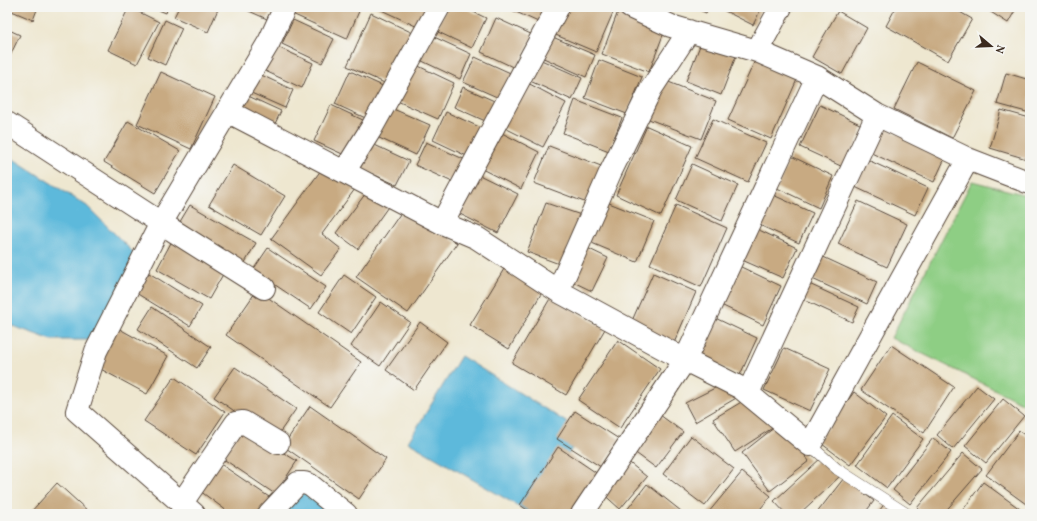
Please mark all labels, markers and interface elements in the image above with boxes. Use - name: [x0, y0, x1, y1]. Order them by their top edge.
- north arrow: [971, 26, 1011, 66]
- text: N: [991, 43, 1007, 55]

